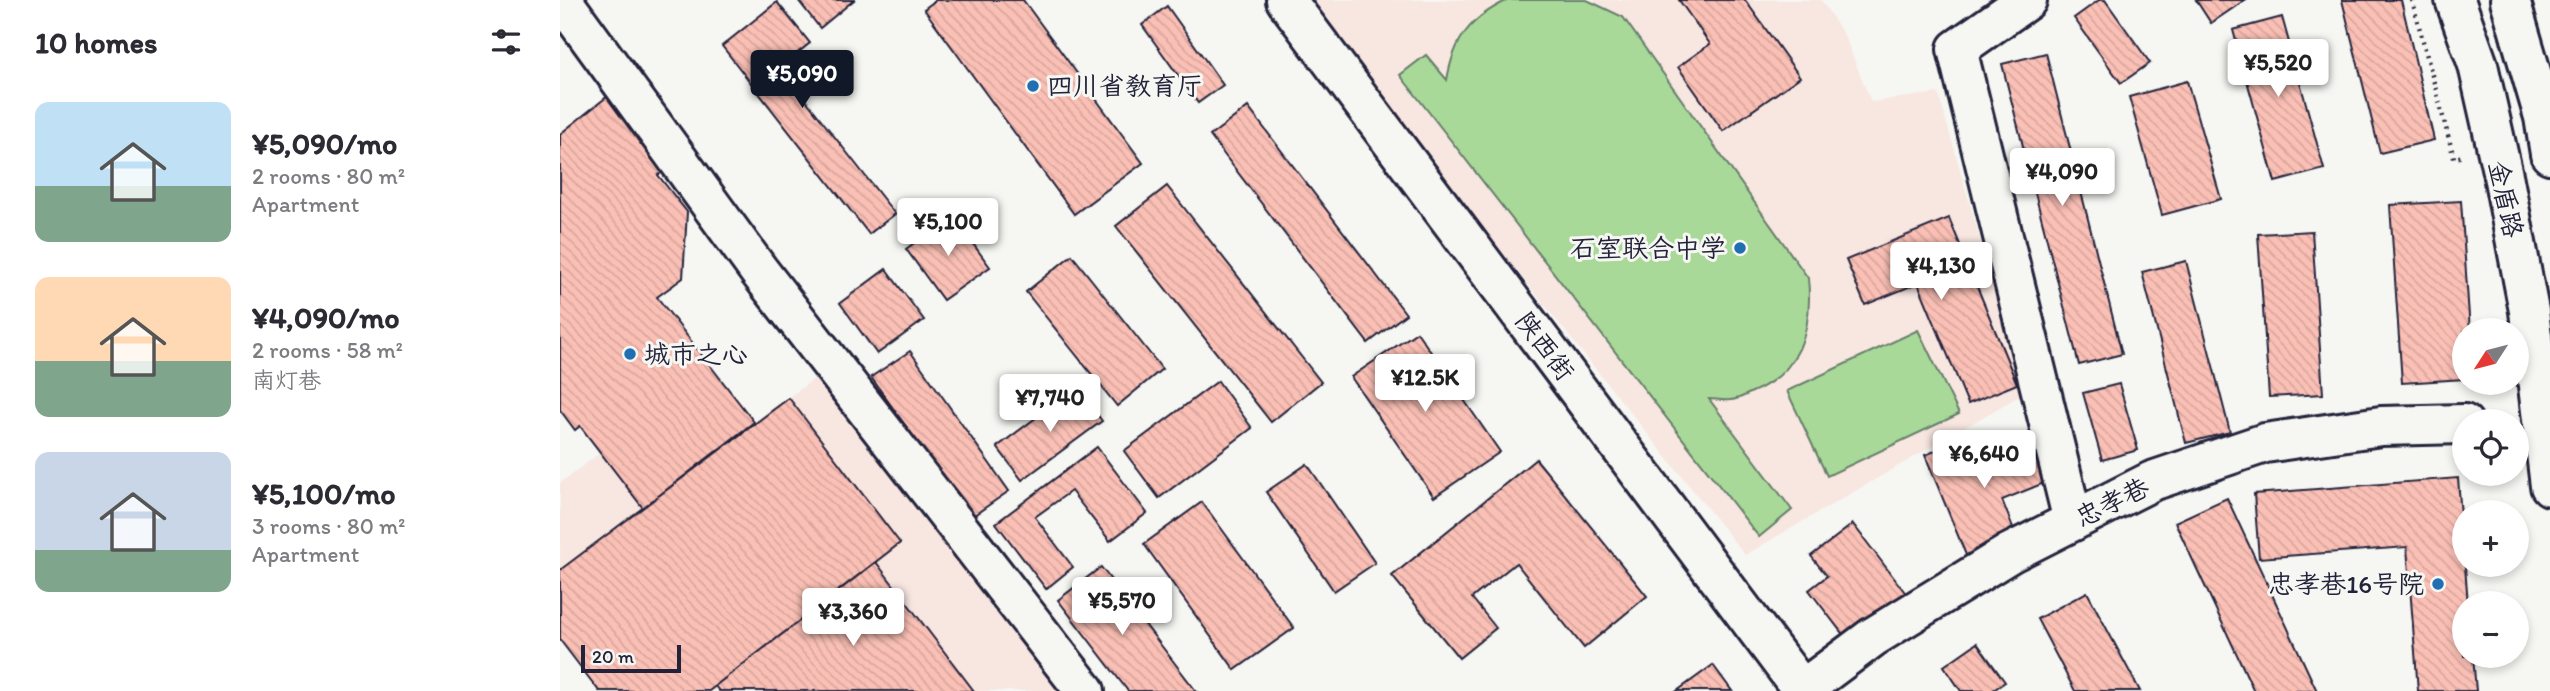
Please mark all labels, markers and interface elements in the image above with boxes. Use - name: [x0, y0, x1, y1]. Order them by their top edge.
- icon: filters: [487, 23, 525, 61]
- text: 10 homes: [35, 24, 158, 61]
- pin: ¥5,520: [2221, 40, 2335, 99]
- text: ¥5,520: [2244, 48, 2312, 76]
- pin: ¥5,090: [745, 50, 859, 110]
- text: ¥5,090: [767, 59, 837, 87]
- place label: 四川省教育厅: [1047, 70, 1203, 102]
- marker: 四川省教育厅: [1025, 78, 1041, 94]
- text: ¥5,090/mo: [252, 125, 397, 162]
- icon: home: [91, 130, 175, 214]
- pin: ¥4,090: [2005, 148, 2119, 208]
- text: ¥4,090: [2026, 157, 2098, 185]
- street label: 金盾路: [2482, 158, 2530, 240]
- text: 2 rooms · 80 m²: [252, 162, 405, 190]
- text: Apartment: [252, 190, 359, 218]
- pin: ¥5,100: [891, 198, 1005, 258]
- text: ¥5,100: [913, 207, 983, 235]
- place label: 石室联合中学: [1570, 232, 1726, 264]
- marker: 石室联合中学: [1732, 240, 1748, 256]
- pin: ¥4,130: [1884, 243, 1998, 302]
- text: ¥4,130: [1906, 251, 1976, 279]
- text: ¥4,090/mo: [252, 299, 400, 336]
- icon: home: [91, 305, 175, 389]
- street label: 陕西街: [1509, 305, 1581, 387]
- north arrow: [2452, 318, 2529, 396]
- map controls: [2452, 318, 2529, 668]
- text: 2 rooms · 58 m²: [252, 336, 403, 364]
- place label: 城市之心: [644, 338, 748, 370]
- marker: 城市之心: [622, 346, 638, 362]
- pin: ¥12.5K: [1368, 354, 1482, 414]
- text: ¥12.5K: [1391, 363, 1459, 391]
- text: 南灯巷: [252, 366, 321, 394]
- pin: ¥7,740: [993, 374, 1107, 434]
- text: ¥7,740: [1015, 383, 1085, 411]
- button: locate: [2452, 409, 2529, 486]
- pin: ¥6,640: [1927, 430, 2041, 490]
- text: ¥6,640: [1949, 439, 2019, 467]
- street label: 忠孝巷: [2070, 471, 2154, 533]
- text: ¥5,100/mo: [252, 475, 396, 512]
- icon: home: [91, 480, 175, 564]
- button: +: [2452, 500, 2529, 577]
- text: 3 rooms · 80 m²: [252, 512, 406, 540]
- text: Apartment: [252, 540, 359, 568]
- place label: 忠孝巷16号院: [2268, 568, 2424, 600]
- marker: 忠孝巷16号院: [2430, 576, 2446, 592]
- pin: ¥5,570: [1065, 578, 1179, 637]
- text: ¥5,570: [1088, 586, 1156, 614]
- pin: ¥3,360: [796, 588, 910, 648]
- button: −: [2452, 591, 2529, 668]
- text: ¥3,360: [818, 597, 888, 625]
- scale bar: [581, 642, 681, 674]
- text: 20 m: [592, 645, 634, 668]

